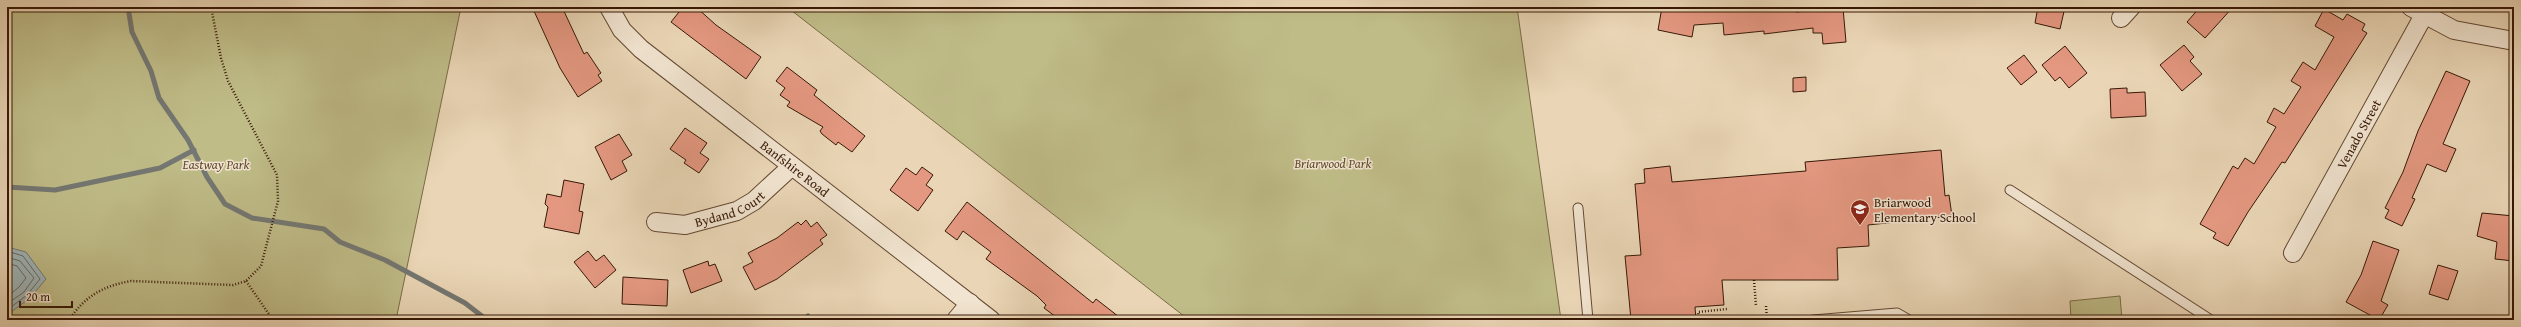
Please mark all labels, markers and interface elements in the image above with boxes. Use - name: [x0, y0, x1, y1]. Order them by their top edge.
- street label: Venado Street: [2332, 95, 2386, 172]
- street label: Banfshire Road: [757, 135, 833, 201]
- park label: Briarwood Park: [1293, 154, 1372, 173]
- park label: Eastway Park: [182, 155, 250, 174]
- street label: Bydand Court: [693, 186, 769, 231]
- place label: Briarwood Elementary School: [1874, 193, 1976, 227]
- school or university icon: Briarwood Elementary School: [1849, 198, 1871, 226]
- scale bar: [20, 283, 72, 309]
- text: 20 m: [26, 288, 50, 305]

